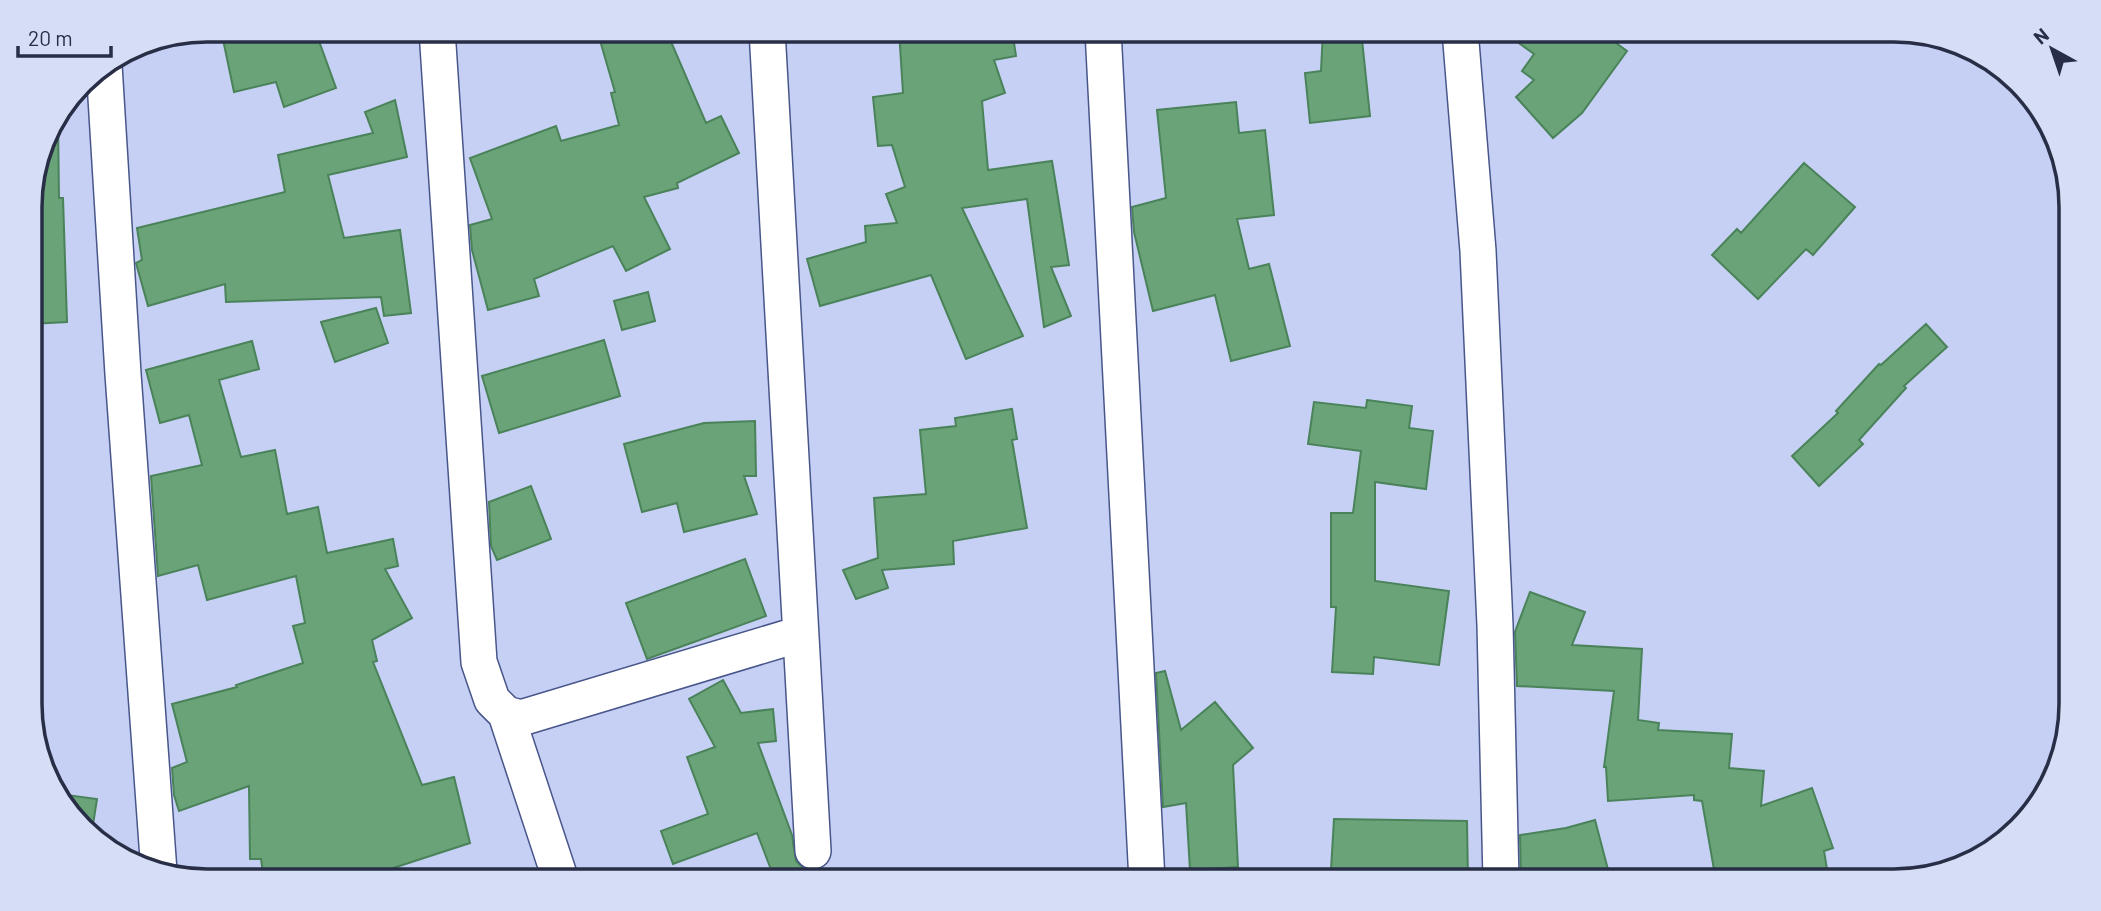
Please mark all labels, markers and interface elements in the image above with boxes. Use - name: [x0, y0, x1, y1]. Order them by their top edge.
- scale bar: [18, 14, 110, 58]
- north arrow: [2017, 14, 2087, 84]
- text: N: [2029, 23, 2053, 48]
- text: 20 m: [28, 25, 73, 50]

